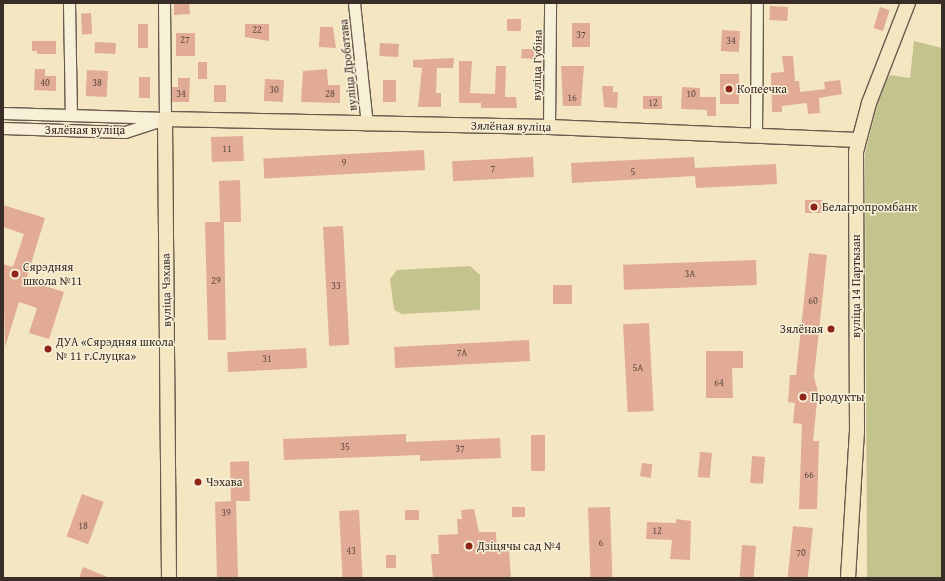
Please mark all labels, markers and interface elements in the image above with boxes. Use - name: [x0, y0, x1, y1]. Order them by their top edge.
- street label: вуліца Дробатава: [336, 18, 360, 112]
- house number: 22: [252, 24, 262, 36]
- street label: вуліца Губіна: [529, 29, 545, 101]
- house number: 37: [576, 29, 586, 41]
- house number: 27: [180, 34, 190, 46]
- house number: 34: [726, 35, 736, 47]
- house number: 40: [40, 77, 50, 89]
- house number: 38: [92, 77, 102, 89]
- place label: Копеечка: [737, 82, 787, 96]
- house number: 30: [269, 84, 279, 96]
- marker: Копеечка: [724, 84, 734, 94]
- house number: 34: [176, 88, 186, 100]
- house number: 28: [325, 88, 335, 100]
- house number: 10: [686, 88, 696, 100]
- house number: 16: [567, 92, 577, 104]
- house number: 12: [648, 97, 658, 109]
- street label: Зялёная вуліца: [471, 118, 551, 134]
- street label: Зялёная вуліца: [45, 123, 125, 137]
- house number: 11: [222, 143, 232, 155]
- house number: 9: [342, 157, 346, 169]
- house number: 7: [491, 163, 495, 175]
- house number: 5: [631, 166, 635, 178]
- place label: Белагропромбанк: [822, 200, 917, 214]
- marker: Белагропромбанк: [809, 202, 819, 212]
- street label: вуліца 14 Партызан: [849, 234, 863, 338]
- street label: вуліца Чэхава: [158, 253, 174, 327]
- place label: Сярэдняя школа №11: [23, 260, 82, 288]
- house number: 3А: [685, 268, 695, 280]
- marker: Сярэдняя школа №11: [10, 269, 20, 279]
- house number: 29: [211, 275, 221, 287]
- house number: 33: [331, 280, 341, 292]
- house number: 60: [808, 295, 818, 307]
- place label: Зялёная: [780, 322, 823, 336]
- marker: Зялёная: [826, 324, 836, 334]
- place label: ДУА «Сярэдняя школа № 11 г.Слуцка»: [56, 335, 174, 363]
- marker: ДУА «Сярэдняя школа № 11 г.Слуцка»: [43, 344, 53, 354]
- house number: 7А: [457, 347, 467, 359]
- house number: 31: [262, 353, 272, 365]
- house number: 5А: [633, 362, 643, 374]
- house number: 64: [714, 377, 724, 389]
- place label: Продукты: [811, 390, 864, 404]
- marker: Продукты: [798, 392, 808, 402]
- house number: 35: [340, 441, 350, 453]
- house number: 37: [455, 443, 465, 455]
- house number: 66: [804, 469, 814, 481]
- place label: Чэхава: [206, 475, 242, 489]
- marker: Чэхава: [193, 477, 203, 487]
- house number: 39: [221, 507, 231, 519]
- house number: 18: [78, 520, 88, 532]
- house number: 12: [652, 525, 662, 537]
- house number: 6: [599, 537, 603, 549]
- place label: Дзіцячы сад №4: [477, 539, 561, 553]
- marker: Дзіцячы сад №4: [464, 541, 474, 551]
- house number: 43: [346, 545, 356, 557]
- house number: 70: [796, 547, 806, 559]

